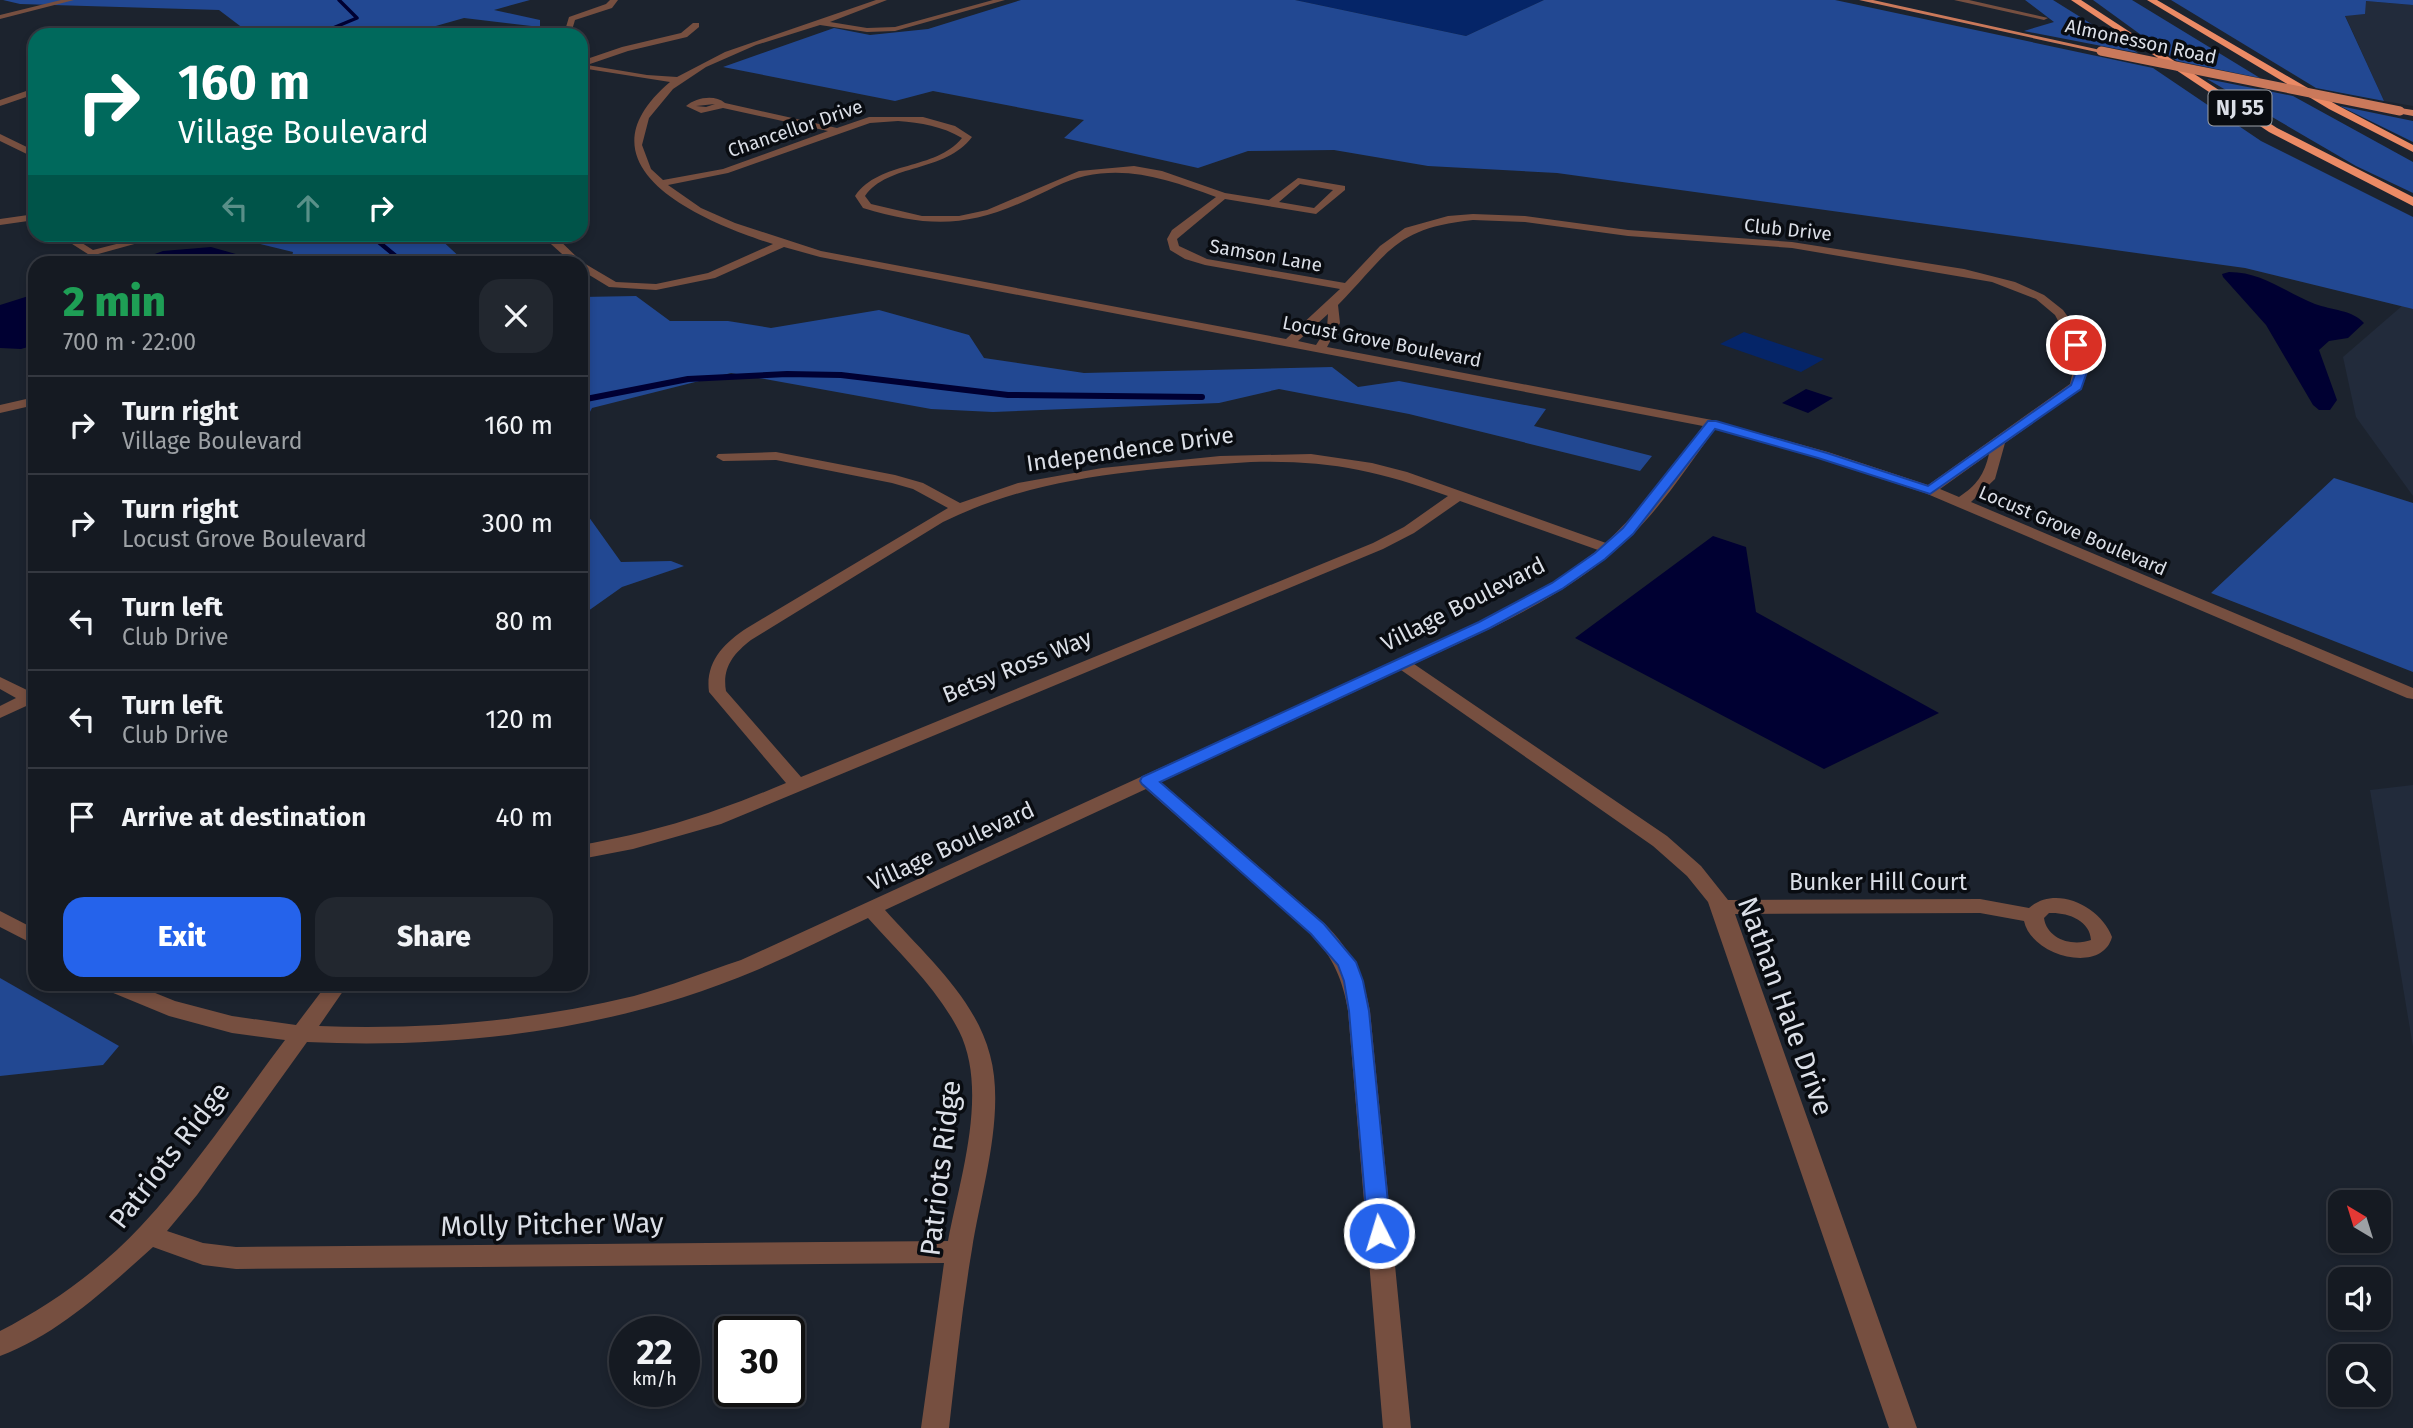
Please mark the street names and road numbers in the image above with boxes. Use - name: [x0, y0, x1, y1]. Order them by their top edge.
- street label: Almonesson Road: [2063, 14, 2219, 69]
- road number: NJ 55: [2208, 90, 2272, 126]
- street label: Chancellor Drive: [725, 95, 866, 162]
- street label: Club Drive: [1743, 213, 1833, 246]
- street label: Samson Lane: [1208, 234, 1324, 277]
- street label: Locust Grove Boulevard: [1280, 311, 1483, 372]
- street label: Independence Drive: [1025, 421, 1235, 477]
- street label: Locust Grove Boulevard: [1975, 480, 2170, 581]
- street label: Village Boulevard: [1376, 551, 1550, 657]
- street label: Betsy Ross Way: [938, 623, 1096, 709]
- street label: Village Boulevard: [863, 795, 1039, 897]
- street label: Bunker Hill Court: [1789, 868, 1968, 896]
- street label: Nathan Hale Drive: [1731, 892, 1840, 1120]
- street label: Patriots Ridge: [102, 1076, 237, 1235]
- street label: Patriots Ridge: [913, 1078, 968, 1258]
- street label: Molly Pitcher Way: [440, 1206, 664, 1243]

